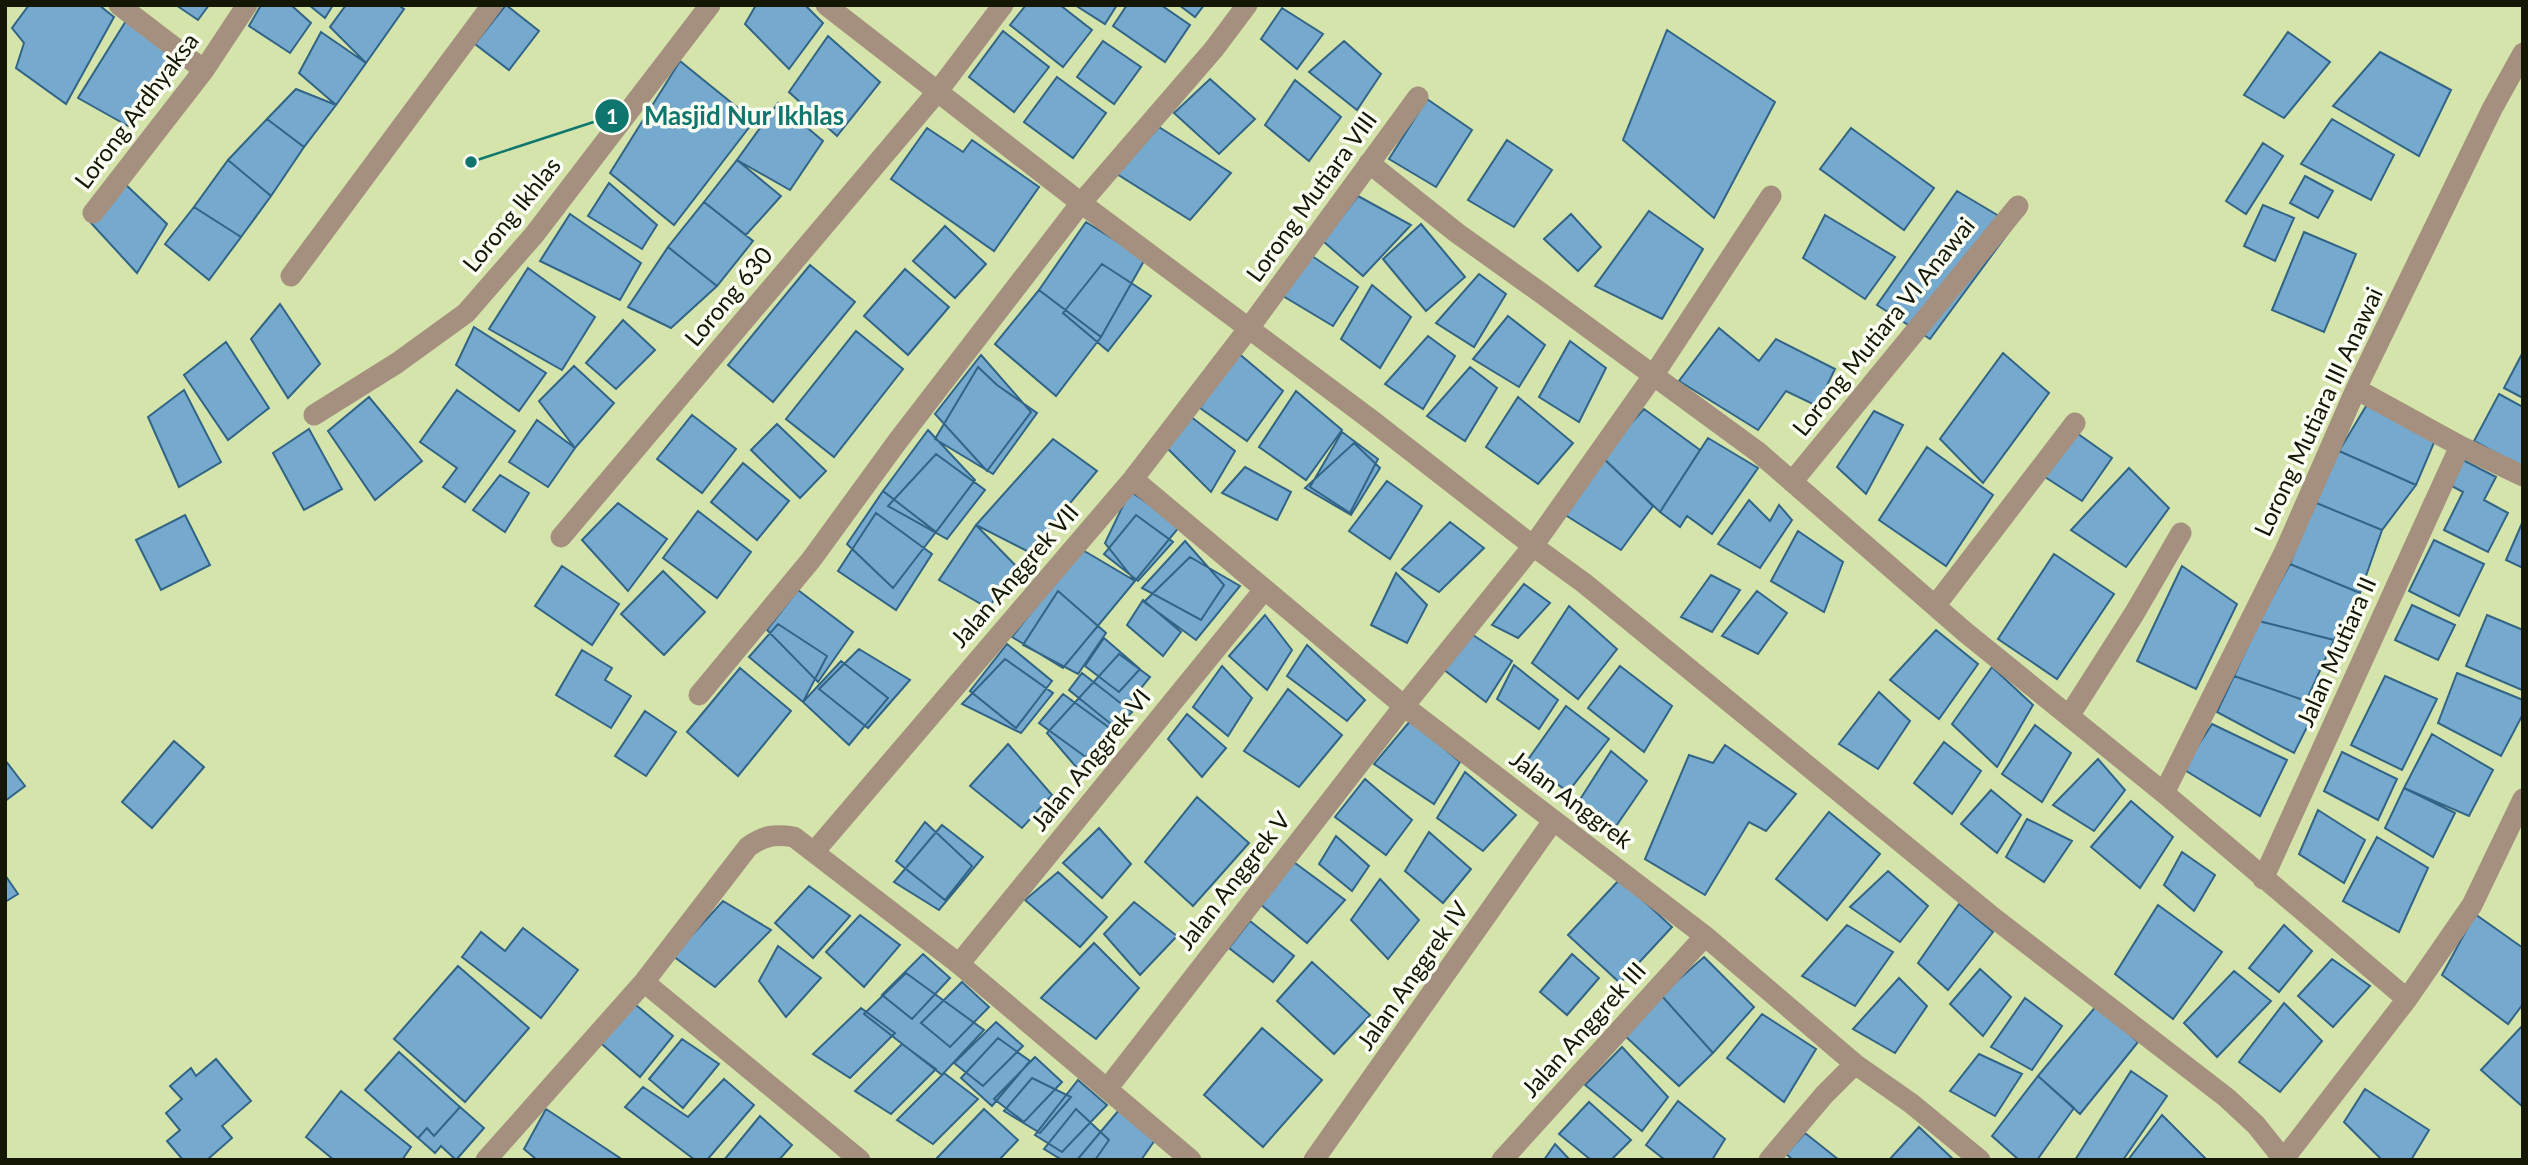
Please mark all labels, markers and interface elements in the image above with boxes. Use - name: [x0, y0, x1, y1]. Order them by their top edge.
- street label: Lorong Ardhyaksa: [68, 26, 204, 194]
- callout: Masjid Nur Ikhlas: [595, 93, 859, 140]
- text: Masjid Nur Ikhlas: [644, 99, 844, 131]
- text: 1: [606, 103, 618, 128]
- street label: Lorong Mutiara VIII: [1239, 105, 1382, 287]
- street label: Lorong Ikhlas: [456, 151, 566, 277]
- street label: Lorong Mutiara VI Anawai: [1786, 211, 1980, 441]
- street label: Lorong 630: [678, 240, 778, 352]
- street label: Lorong Mutiara III Anawai: [2247, 282, 2388, 540]
- street label: Jalan Anggrek VII: [944, 497, 1084, 653]
- street label: Jalan Mutiara II: [2290, 572, 2382, 731]
- street label: Jalan Anggrek VI: [1024, 682, 1156, 836]
- street label: Jalan Anggrek: [1505, 743, 1639, 855]
- street label: Jalan Anggrek V: [1170, 805, 1296, 955]
- street label: Jalan Anggrek IV: [1350, 895, 1474, 1055]
- street label: Jalan Anggrek III: [1515, 955, 1651, 1103]

